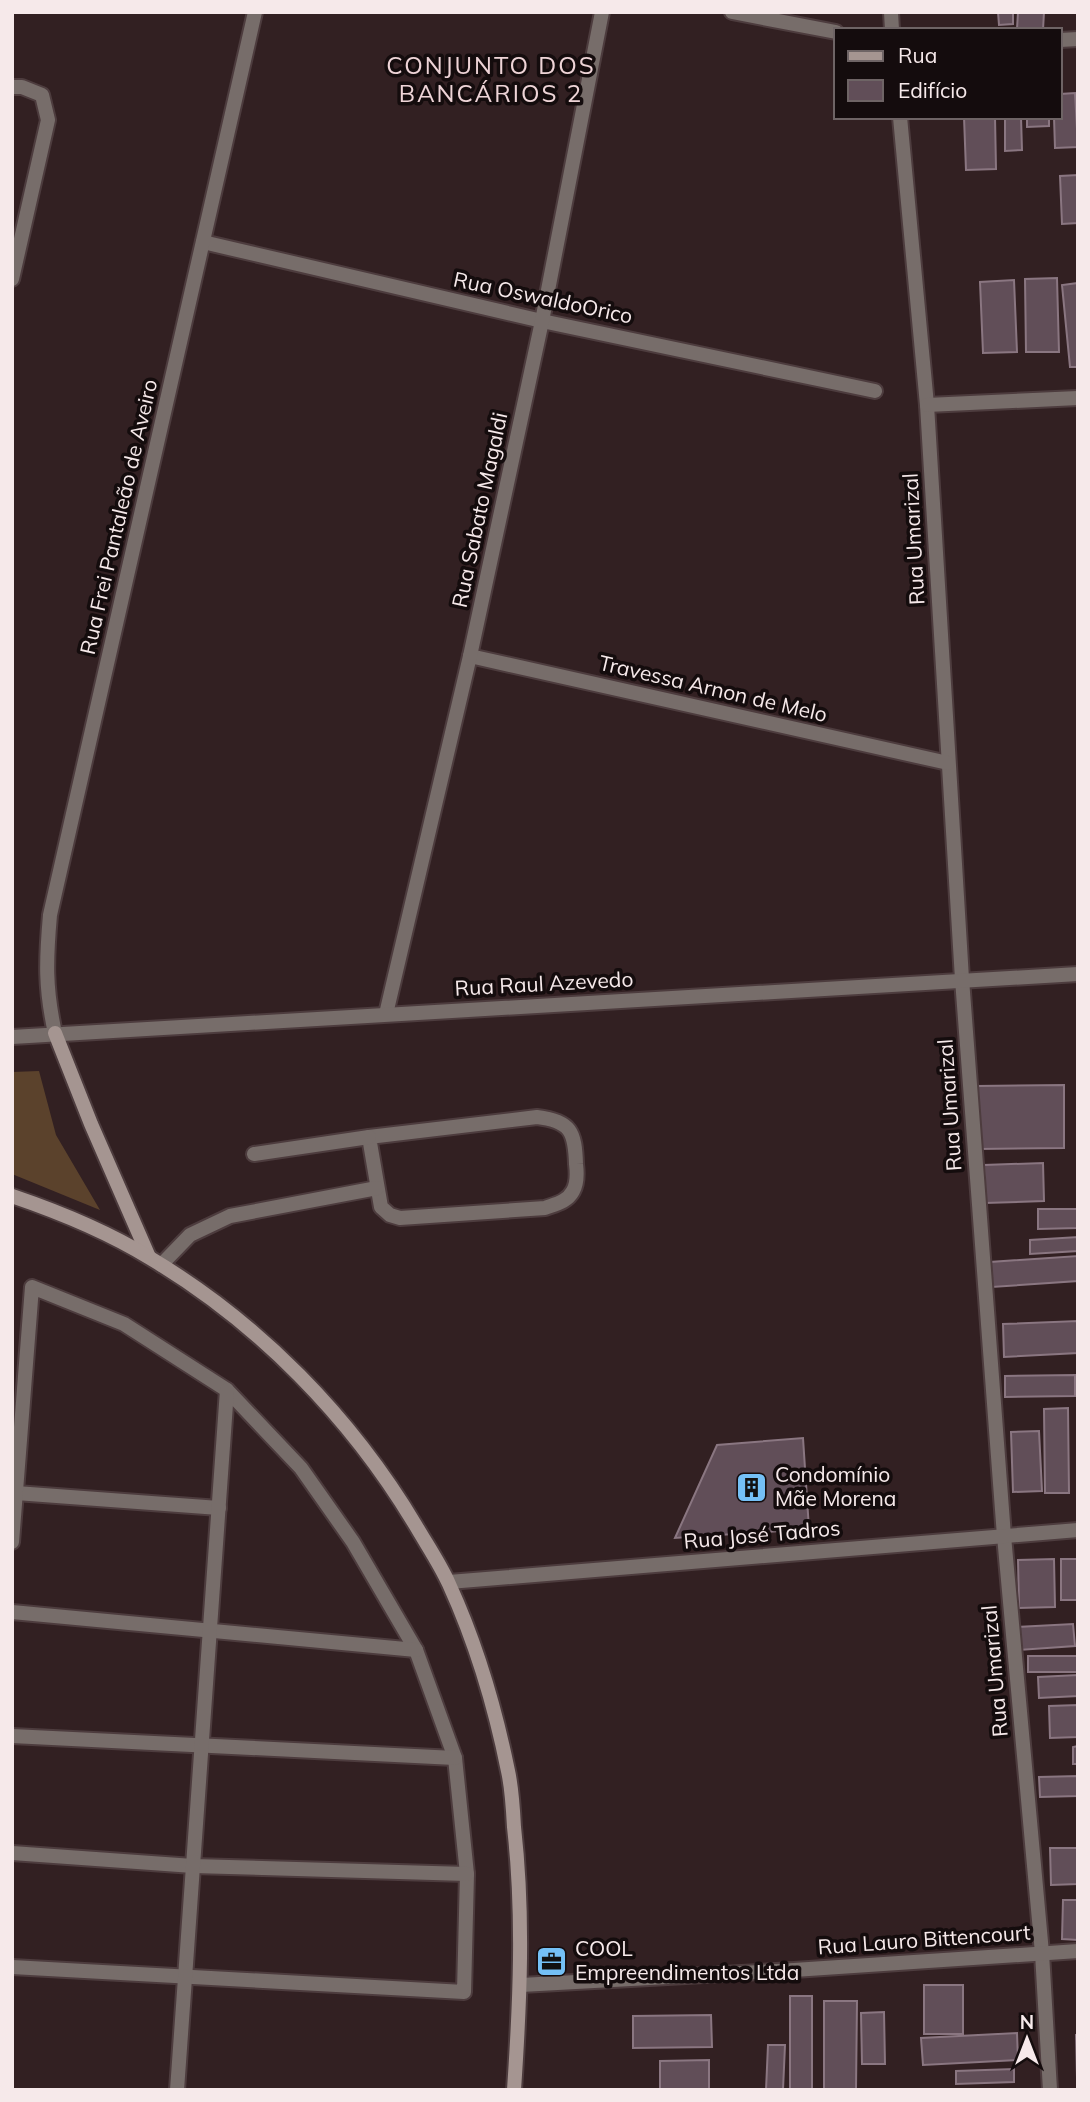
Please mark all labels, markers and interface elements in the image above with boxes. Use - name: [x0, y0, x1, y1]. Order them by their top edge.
- legend: [834, 28, 1062, 119]
- text: Rua: [898, 42, 937, 68]
- district label: CONJUNTO DOS BANCÁRIOS 2: [386, 50, 596, 108]
- text: Edifício: [898, 77, 967, 103]
- street label: Rua OswaldoOrico: [451, 265, 635, 329]
- street label: Rua Frei Pantaleão de Aveiro: [74, 377, 162, 657]
- street label: Rua Sabato Magaldi: [446, 410, 512, 610]
- street label: Rua Umarizal: [897, 472, 929, 606]
- street label: Travessa Arnon de Melo: [597, 649, 830, 727]
- street label: Rua Raul Azevedo: [454, 965, 634, 1001]
- street label: Rua Umarizal: [931, 1038, 967, 1172]
- place label: Condomínio Mãe Morena: [775, 1461, 896, 1511]
- building icon: Condomínio Mãe Morena: [735, 1470, 769, 1504]
- street label: Rua José Tadros: [683, 1514, 841, 1554]
- street label: Rua Umarizal: [975, 1604, 1013, 1738]
- street label: Rua Lauro Bittencourt: [817, 1919, 1031, 1959]
- place label: COOL Empreendimentos Ltda: [575, 1935, 799, 1985]
- office icon: COOL Empreendimentos Ltda: [535, 1944, 569, 1978]
- north arrow: [992, 2004, 1062, 2074]
- text: N: [1020, 2010, 1034, 2034]

